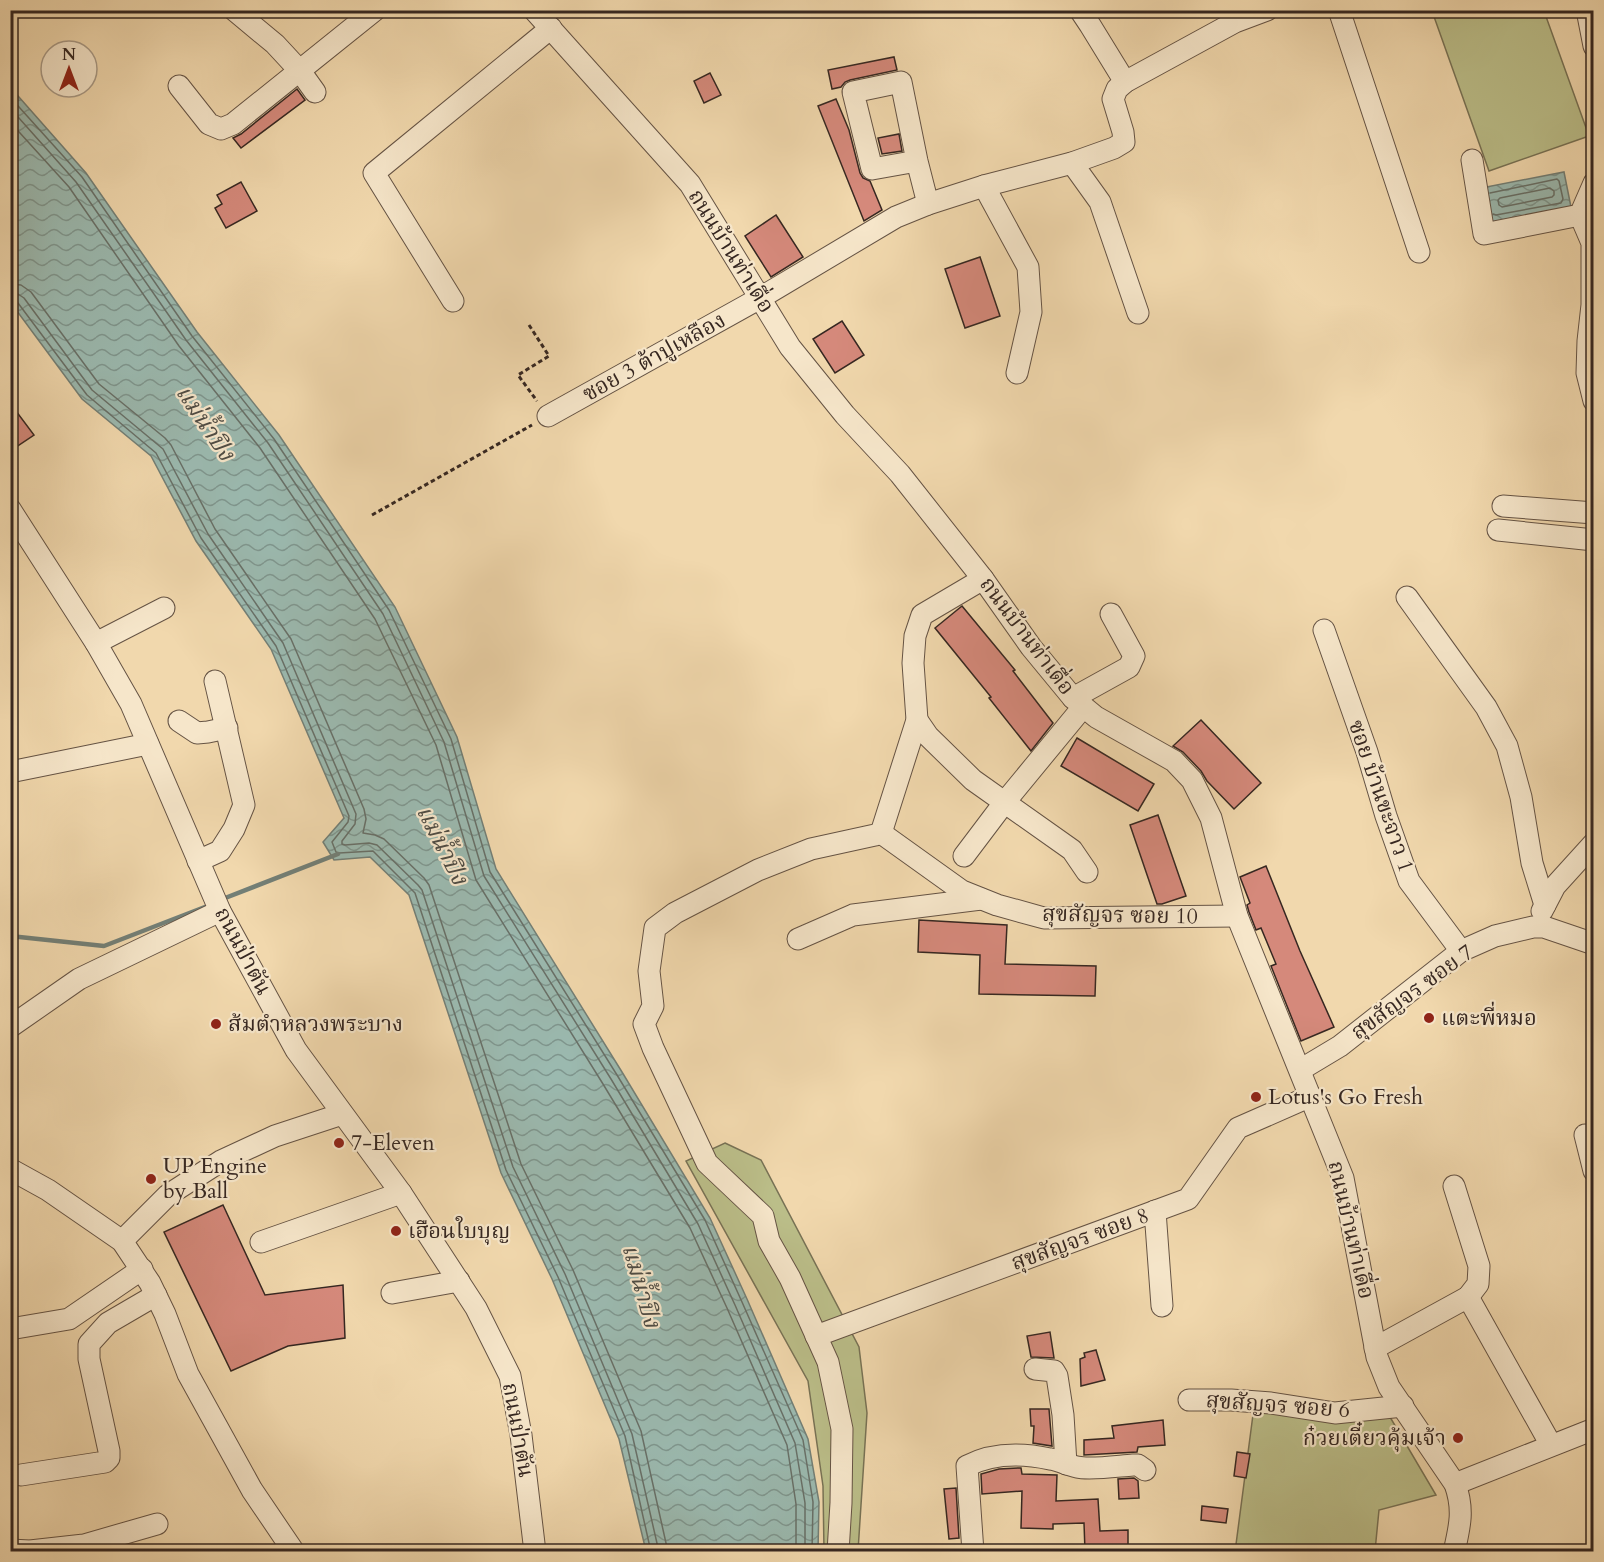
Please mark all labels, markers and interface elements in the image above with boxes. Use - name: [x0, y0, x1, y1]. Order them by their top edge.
- north arrow: [39, 39, 99, 99]
- text: N: [62, 44, 76, 66]
- street label: ถนนบ้านท่าเดื่อ: [681, 182, 783, 319]
- street label: ซอย 3 ต้าปูเหลือง: [577, 305, 731, 409]
- water label: แม่น้ำปิง: [167, 377, 245, 468]
- street label: ถนนบ้านท่าเดื่อ: [973, 569, 1083, 701]
- street label: ซอย บ้านขะจาว 1: [1341, 716, 1421, 876]
- water label: แม่น้ำปิง: [408, 799, 478, 891]
- street label: สุขสัญจร ซอย 10: [1042, 899, 1198, 931]
- street label: ถนนป่าตัน: [207, 902, 279, 1000]
- street label: สุขสัญจร ซอย 7: [1345, 937, 1479, 1047]
- place label: แตะพี่หมอ: [1441, 1001, 1537, 1033]
- place label: ส้มตำหลวงพระบาง: [228, 1009, 403, 1039]
- marker: แตะพี่หมอ: [1422, 1011, 1436, 1025]
- marker: ส้มตำหลวงพระบาง: [209, 1017, 223, 1031]
- place label: Lotus's Go Fresh: [1268, 1082, 1423, 1112]
- marker: Lotus's Go Fresh: [1249, 1090, 1263, 1104]
- place label: 7-Eleven: [351, 1128, 435, 1158]
- marker: 7-Eleven: [332, 1136, 346, 1150]
- place label: UP Engine by Ball: [163, 1151, 267, 1206]
- street label: ถนนบ้านท่าเดื่อ: [1321, 1157, 1383, 1302]
- marker: UP Engine by Ball: [144, 1172, 158, 1186]
- street label: สุขสัญจร ซอย 8: [1007, 1200, 1153, 1278]
- place label: เฮือนใบบุญ: [408, 1216, 510, 1246]
- marker: เฮือนใบบุญ: [389, 1224, 403, 1238]
- water label: แม่น้ำปิง: [613, 1240, 671, 1332]
- street label: ถนนป่าตัน: [495, 1380, 541, 1480]
- street label: สุขสัญจร ซอย 6: [1205, 1385, 1351, 1425]
- place label: ก๋วยเตี๋ยวคุ้มเจ้า: [1303, 1421, 1446, 1453]
- marker: ก๋วยเตี๋ยวคุ้มเจ้า: [1451, 1431, 1465, 1445]

